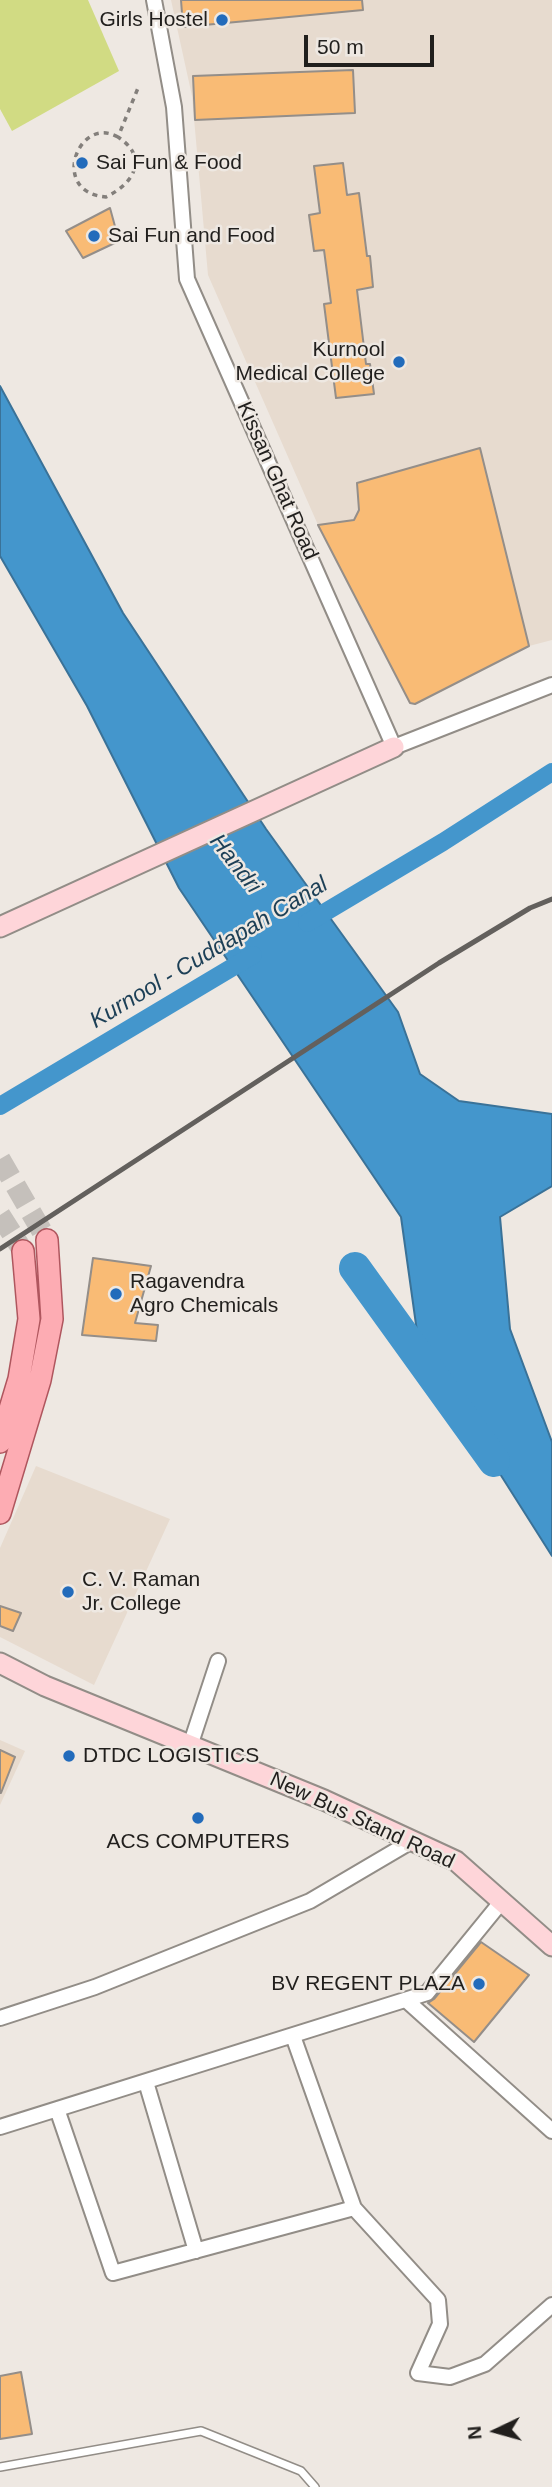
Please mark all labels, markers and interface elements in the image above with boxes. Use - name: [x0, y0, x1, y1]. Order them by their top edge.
- place label: Girls Hostel: [99, 7, 208, 33]
- marker: Girls Hostel: [214, 12, 230, 28]
- scale bar: [307, 21, 436, 65]
- text: 50 m: [317, 35, 364, 58]
- place label: Sai Fun & Food: [96, 150, 242, 176]
- marker: Sai Fun & Food: [74, 155, 90, 171]
- place label: Sai Fun and Food: [108, 223, 275, 249]
- marker: Sai Fun and Food: [86, 228, 102, 244]
- place label: Kurnool Medical College: [236, 337, 385, 387]
- marker: Kurnool Medical College: [391, 354, 407, 370]
- street label: Kissan Ghat Road: [231, 398, 323, 564]
- water label: Handri: [203, 829, 267, 899]
- water label: Kurnool - Cuddapah Canal: [85, 871, 333, 1035]
- place label: Ragavendra Agro Chemicals: [130, 1269, 278, 1319]
- marker: Ragavendra Agro Chemicals: [108, 1286, 124, 1302]
- place label: C. V. Raman Jr. College: [82, 1567, 200, 1617]
- marker: C. V. Raman Jr. College: [60, 1584, 76, 1600]
- place label: DTDC LOGISTICS: [83, 1743, 259, 1769]
- marker: DTDC LOGISTICS: [61, 1748, 77, 1764]
- street label: New Bus Stand Road: [266, 1767, 458, 1875]
- marker: ACS COMPUTERS: [190, 1810, 206, 1826]
- place label: ACS COMPUTERS: [106, 1829, 290, 1855]
- place label: BV REGENT PLAZA: [271, 1971, 465, 1997]
- marker: BV REGENT PLAZA: [471, 1976, 487, 1992]
- north arrow: [461, 2396, 531, 2466]
- text: N: [464, 2425, 486, 2441]

